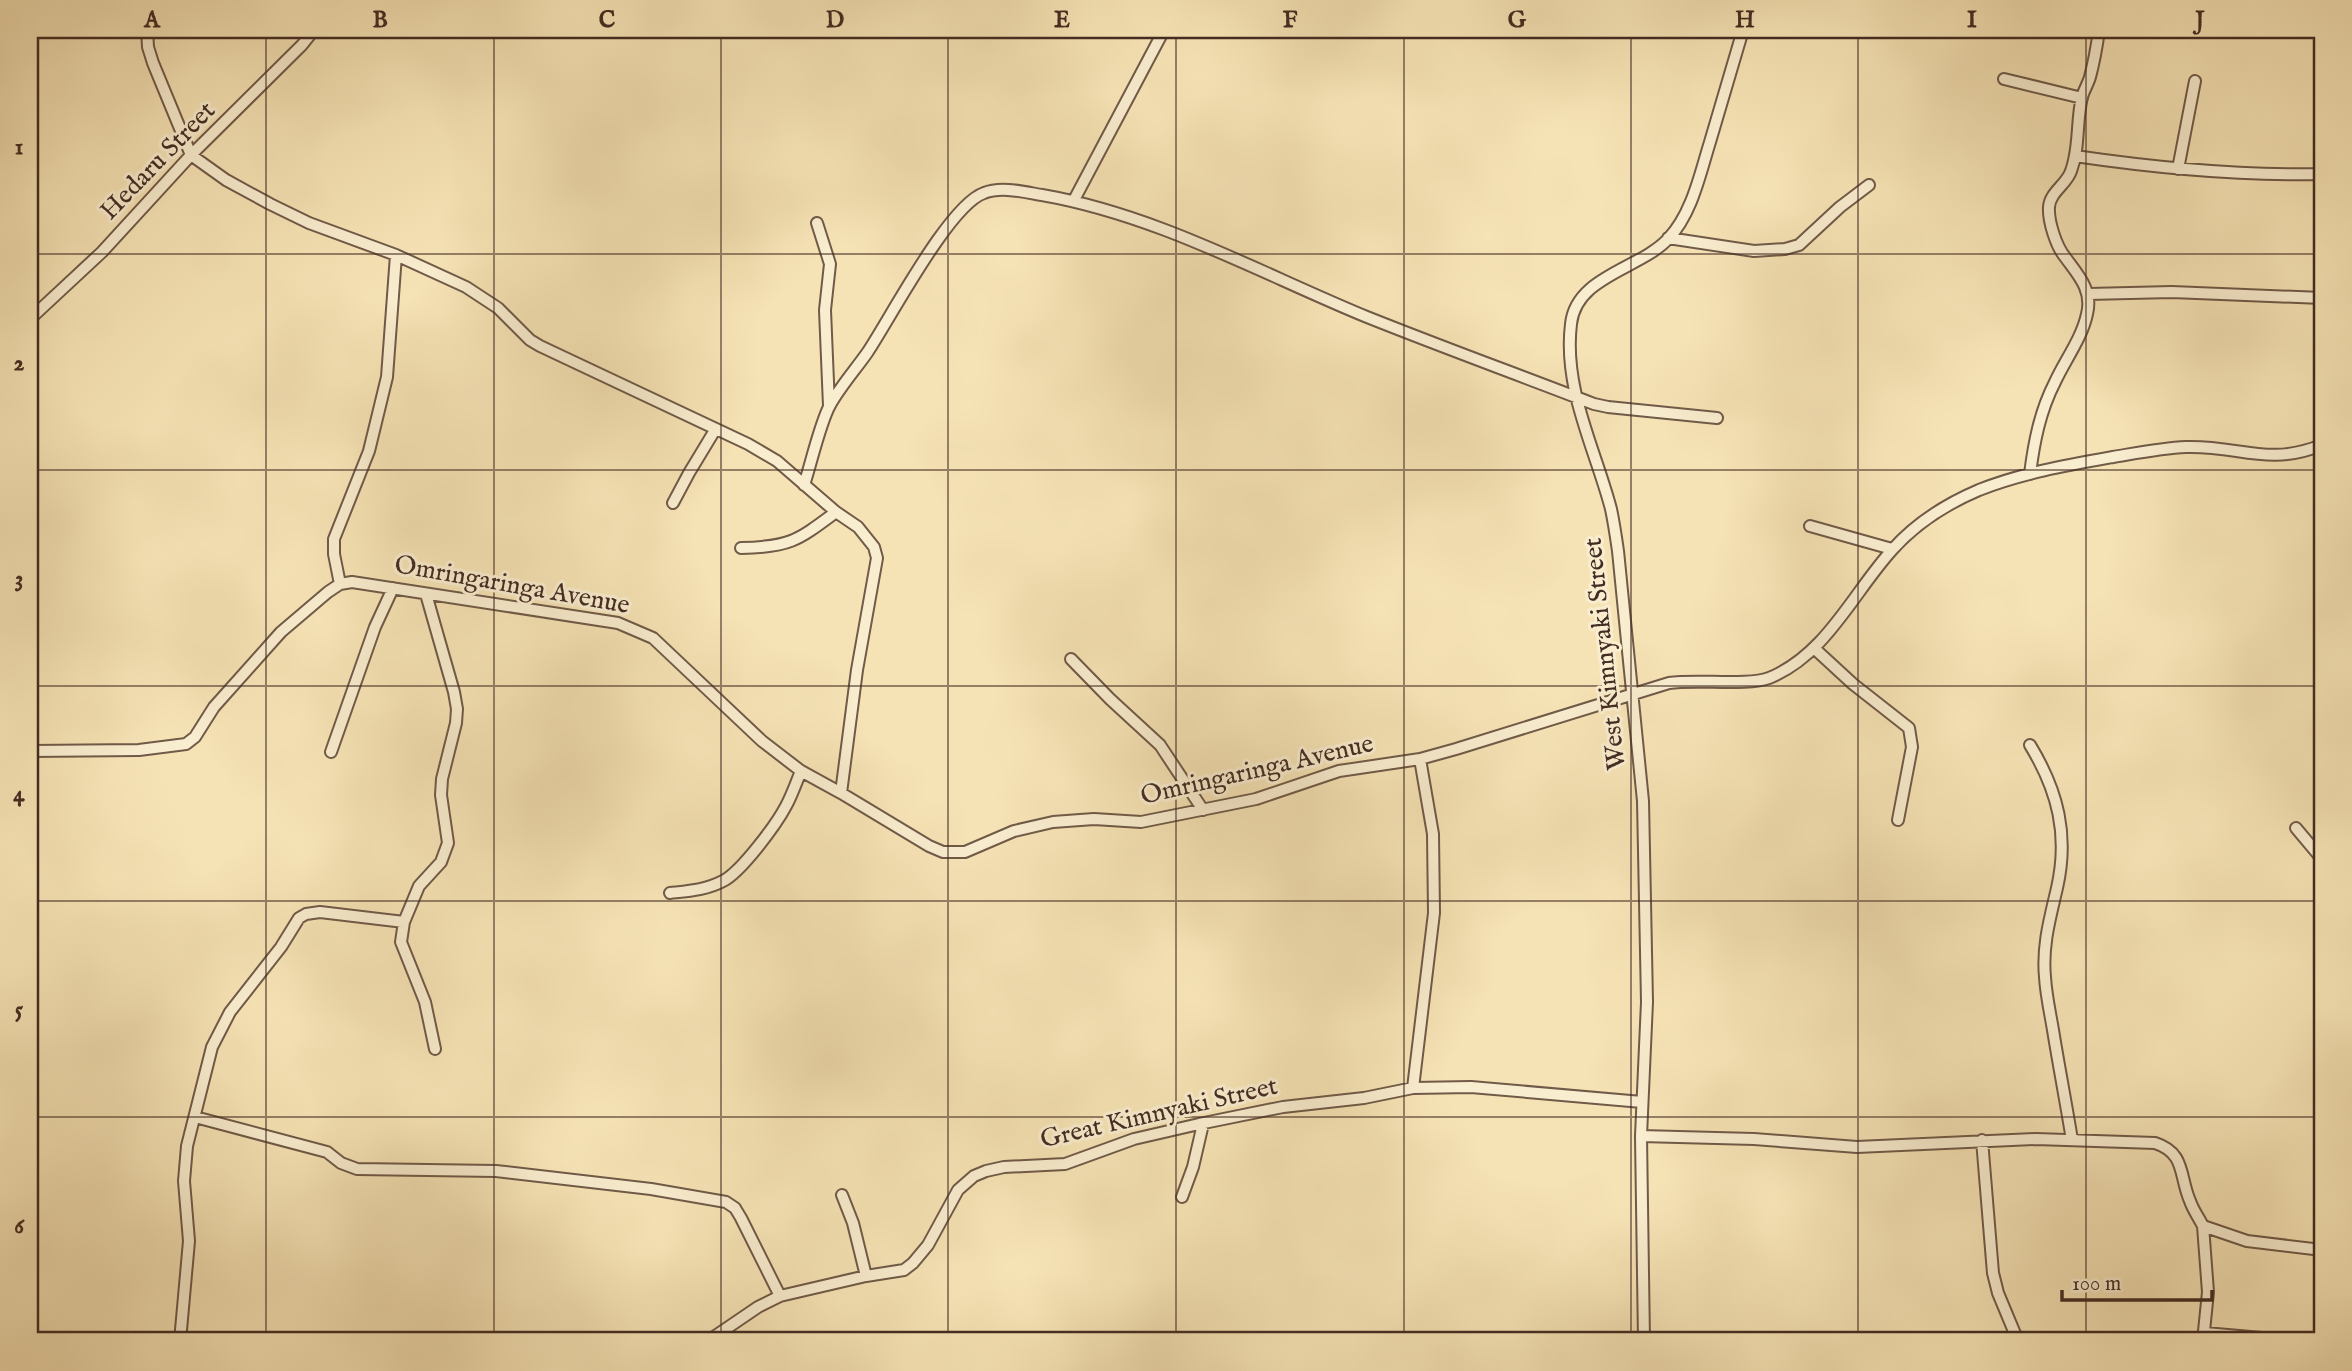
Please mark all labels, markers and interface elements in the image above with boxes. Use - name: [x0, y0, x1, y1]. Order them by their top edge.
- text: A: [143, 6, 161, 35]
- text: B: [372, 6, 388, 35]
- text: C: [599, 6, 616, 35]
- text: D: [826, 6, 844, 35]
- text: E: [1054, 6, 1070, 35]
- text: F: [1283, 6, 1298, 35]
- text: G: [1508, 6, 1527, 35]
- text: H: [1735, 6, 1755, 35]
- text: I: [1967, 6, 1977, 35]
- text: J: [2192, 6, 2205, 35]
- street label: Hedaru Street: [93, 95, 223, 227]
- text: 1: [15, 133, 23, 162]
- text: 2: [14, 349, 25, 378]
- street label: West Kimnyaki Street: [1576, 536, 1634, 772]
- street label: Omringaringa Avenue: [392, 548, 632, 622]
- text: 3: [15, 565, 23, 594]
- street label: Omringaringa Avenue: [1137, 727, 1377, 813]
- text: 4: [13, 780, 25, 809]
- text: 5: [15, 996, 24, 1025]
- street label: Great Kimnyaki Street: [1037, 1070, 1281, 1156]
- text: 6: [14, 1212, 25, 1241]
- scale bar: [2062, 1259, 2212, 1303]
- text: 100 m: [2072, 1271, 2121, 1298]

